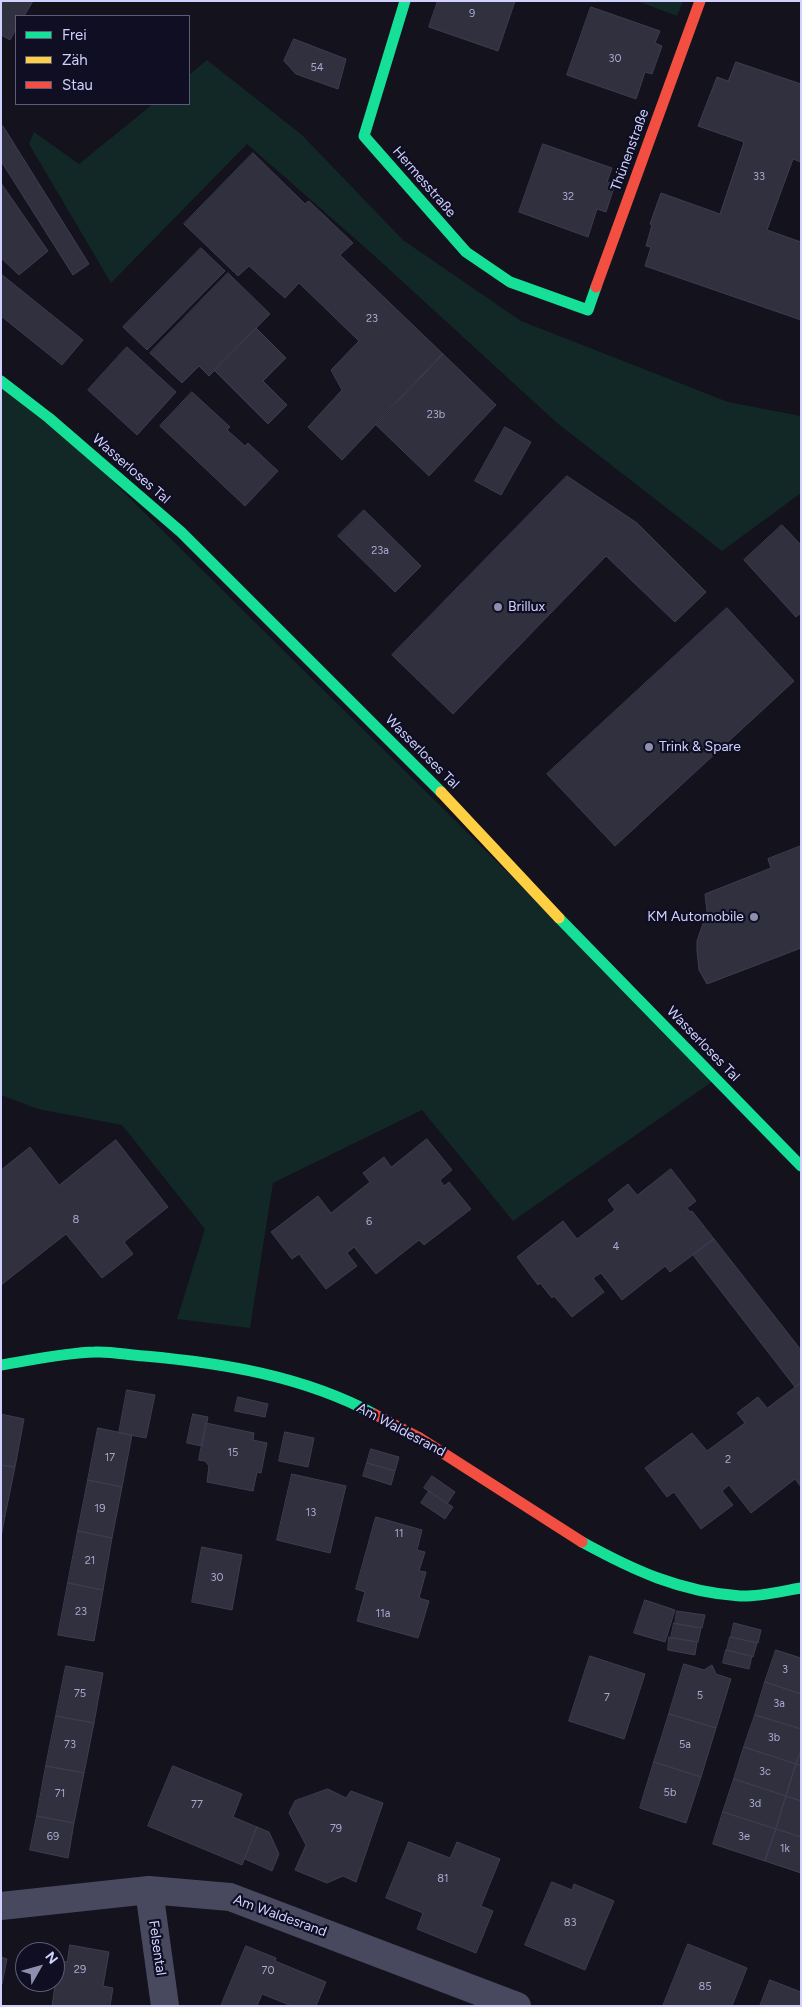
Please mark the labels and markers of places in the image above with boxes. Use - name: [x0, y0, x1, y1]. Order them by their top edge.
- place label: Brillux: [508, 599, 545, 615]
- marker: Brillux: [492, 601, 504, 613]
- place label: Trink & Spare: [659, 739, 741, 755]
- marker: Trink & Spare: [643, 741, 655, 753]
- place label: KM Automobile: [647, 909, 744, 925]
- marker: KM Automobile: [748, 911, 760, 923]

